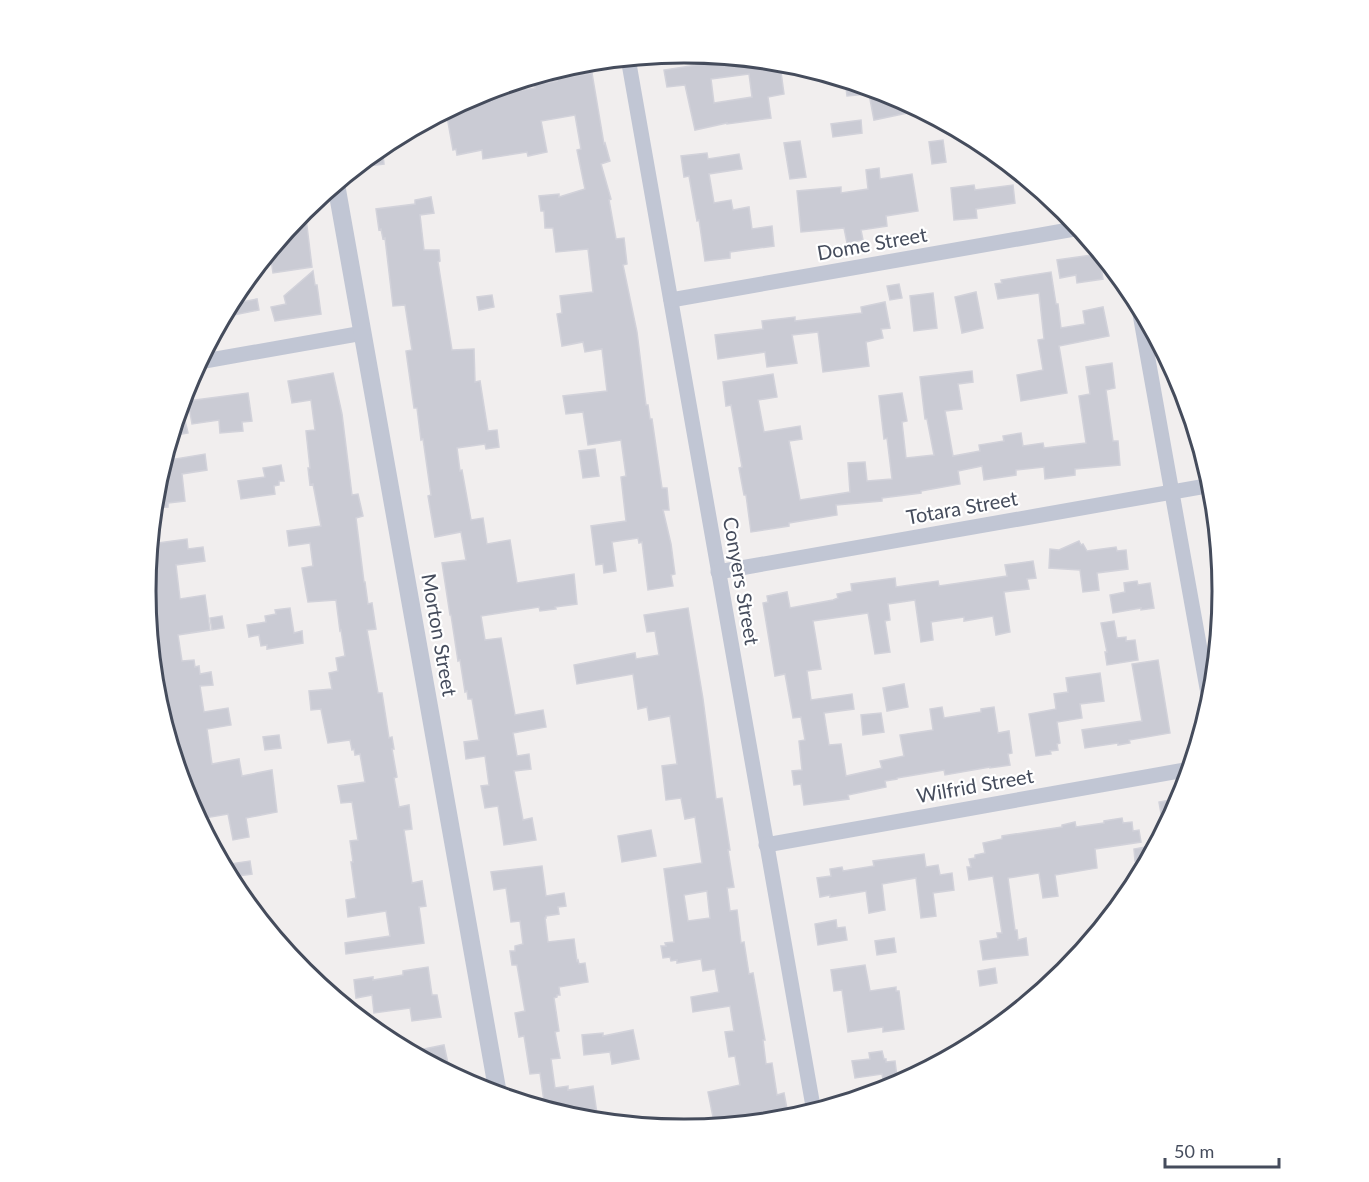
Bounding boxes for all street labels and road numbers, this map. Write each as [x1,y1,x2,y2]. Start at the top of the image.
street label: Dome Street [815,222,929,264]
street label: Totara Street [904,485,1019,529]
street label: Conyers Street [719,515,765,647]
street label: Morton Street [417,572,463,698]
street label: Wilfrid Street [915,763,1035,807]

